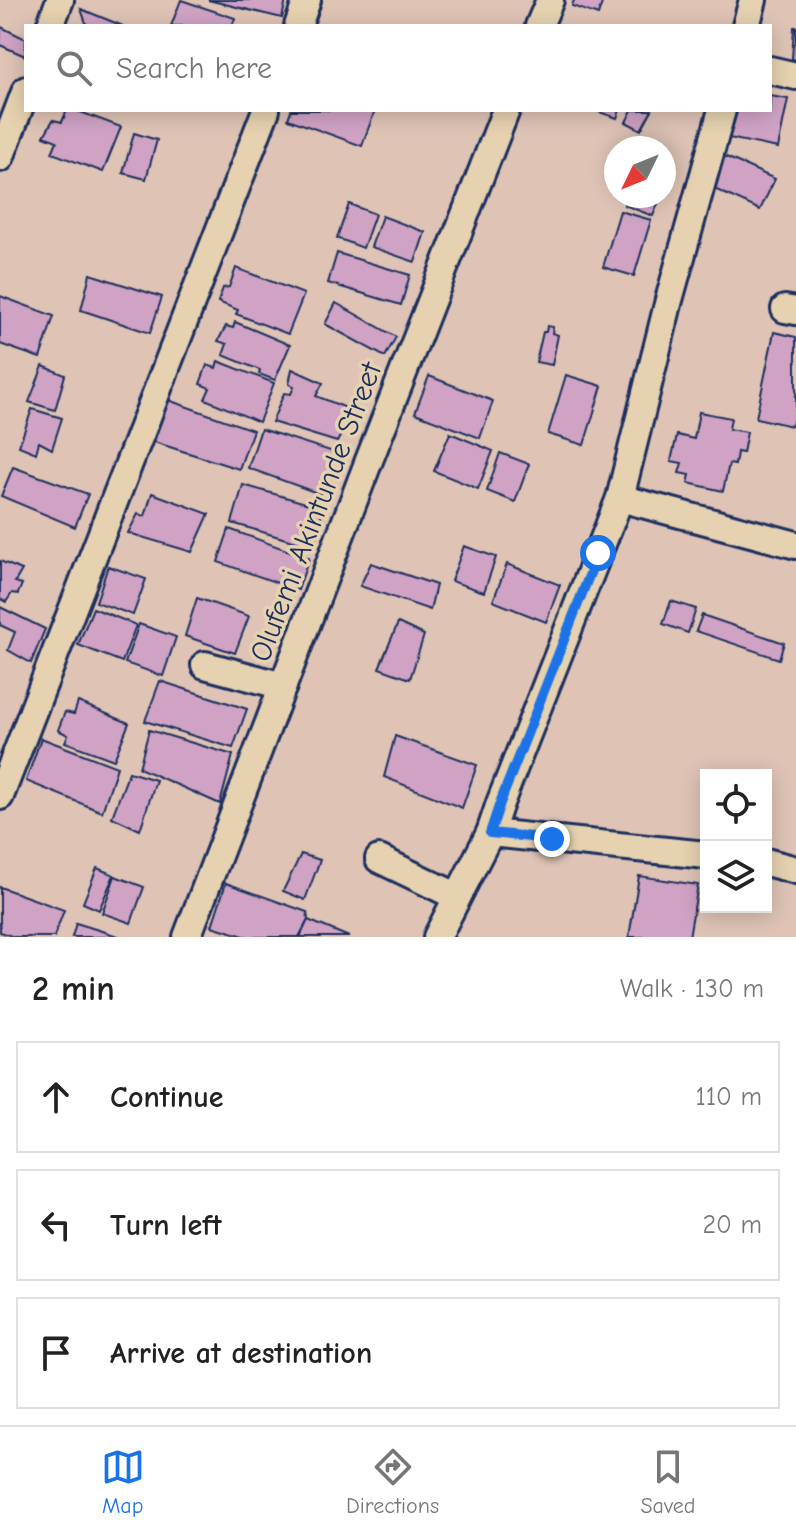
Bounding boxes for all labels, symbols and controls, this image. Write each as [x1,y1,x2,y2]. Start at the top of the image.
search box [24,24,772,112]
icon: search [52,46,96,90]
text: Search here [116,51,272,86]
north arrow [604,136,676,208]
street label: Olufemi Akintunde Street [243,356,390,667]
route start [580,535,616,571]
map controls [700,769,772,913]
button: locate [700,769,772,841]
route end [534,821,570,857]
button: layers [700,841,772,913]
text: 2 min [32,969,115,1009]
text: Walk · 130 m [620,974,764,1004]
icon: ahead [34,1075,78,1119]
text: Continue [110,1080,224,1115]
text: 110 m [695,1082,762,1112]
icon: left [34,1203,78,1247]
text: Turn left [110,1208,222,1243]
text: 20 m [702,1210,762,1240]
icon: arrive [34,1331,78,1375]
text: Arrive at destination [110,1336,372,1371]
tab: Map [101,1445,145,1519]
tab: Directions [346,1445,439,1519]
tab: Saved [640,1445,695,1519]

